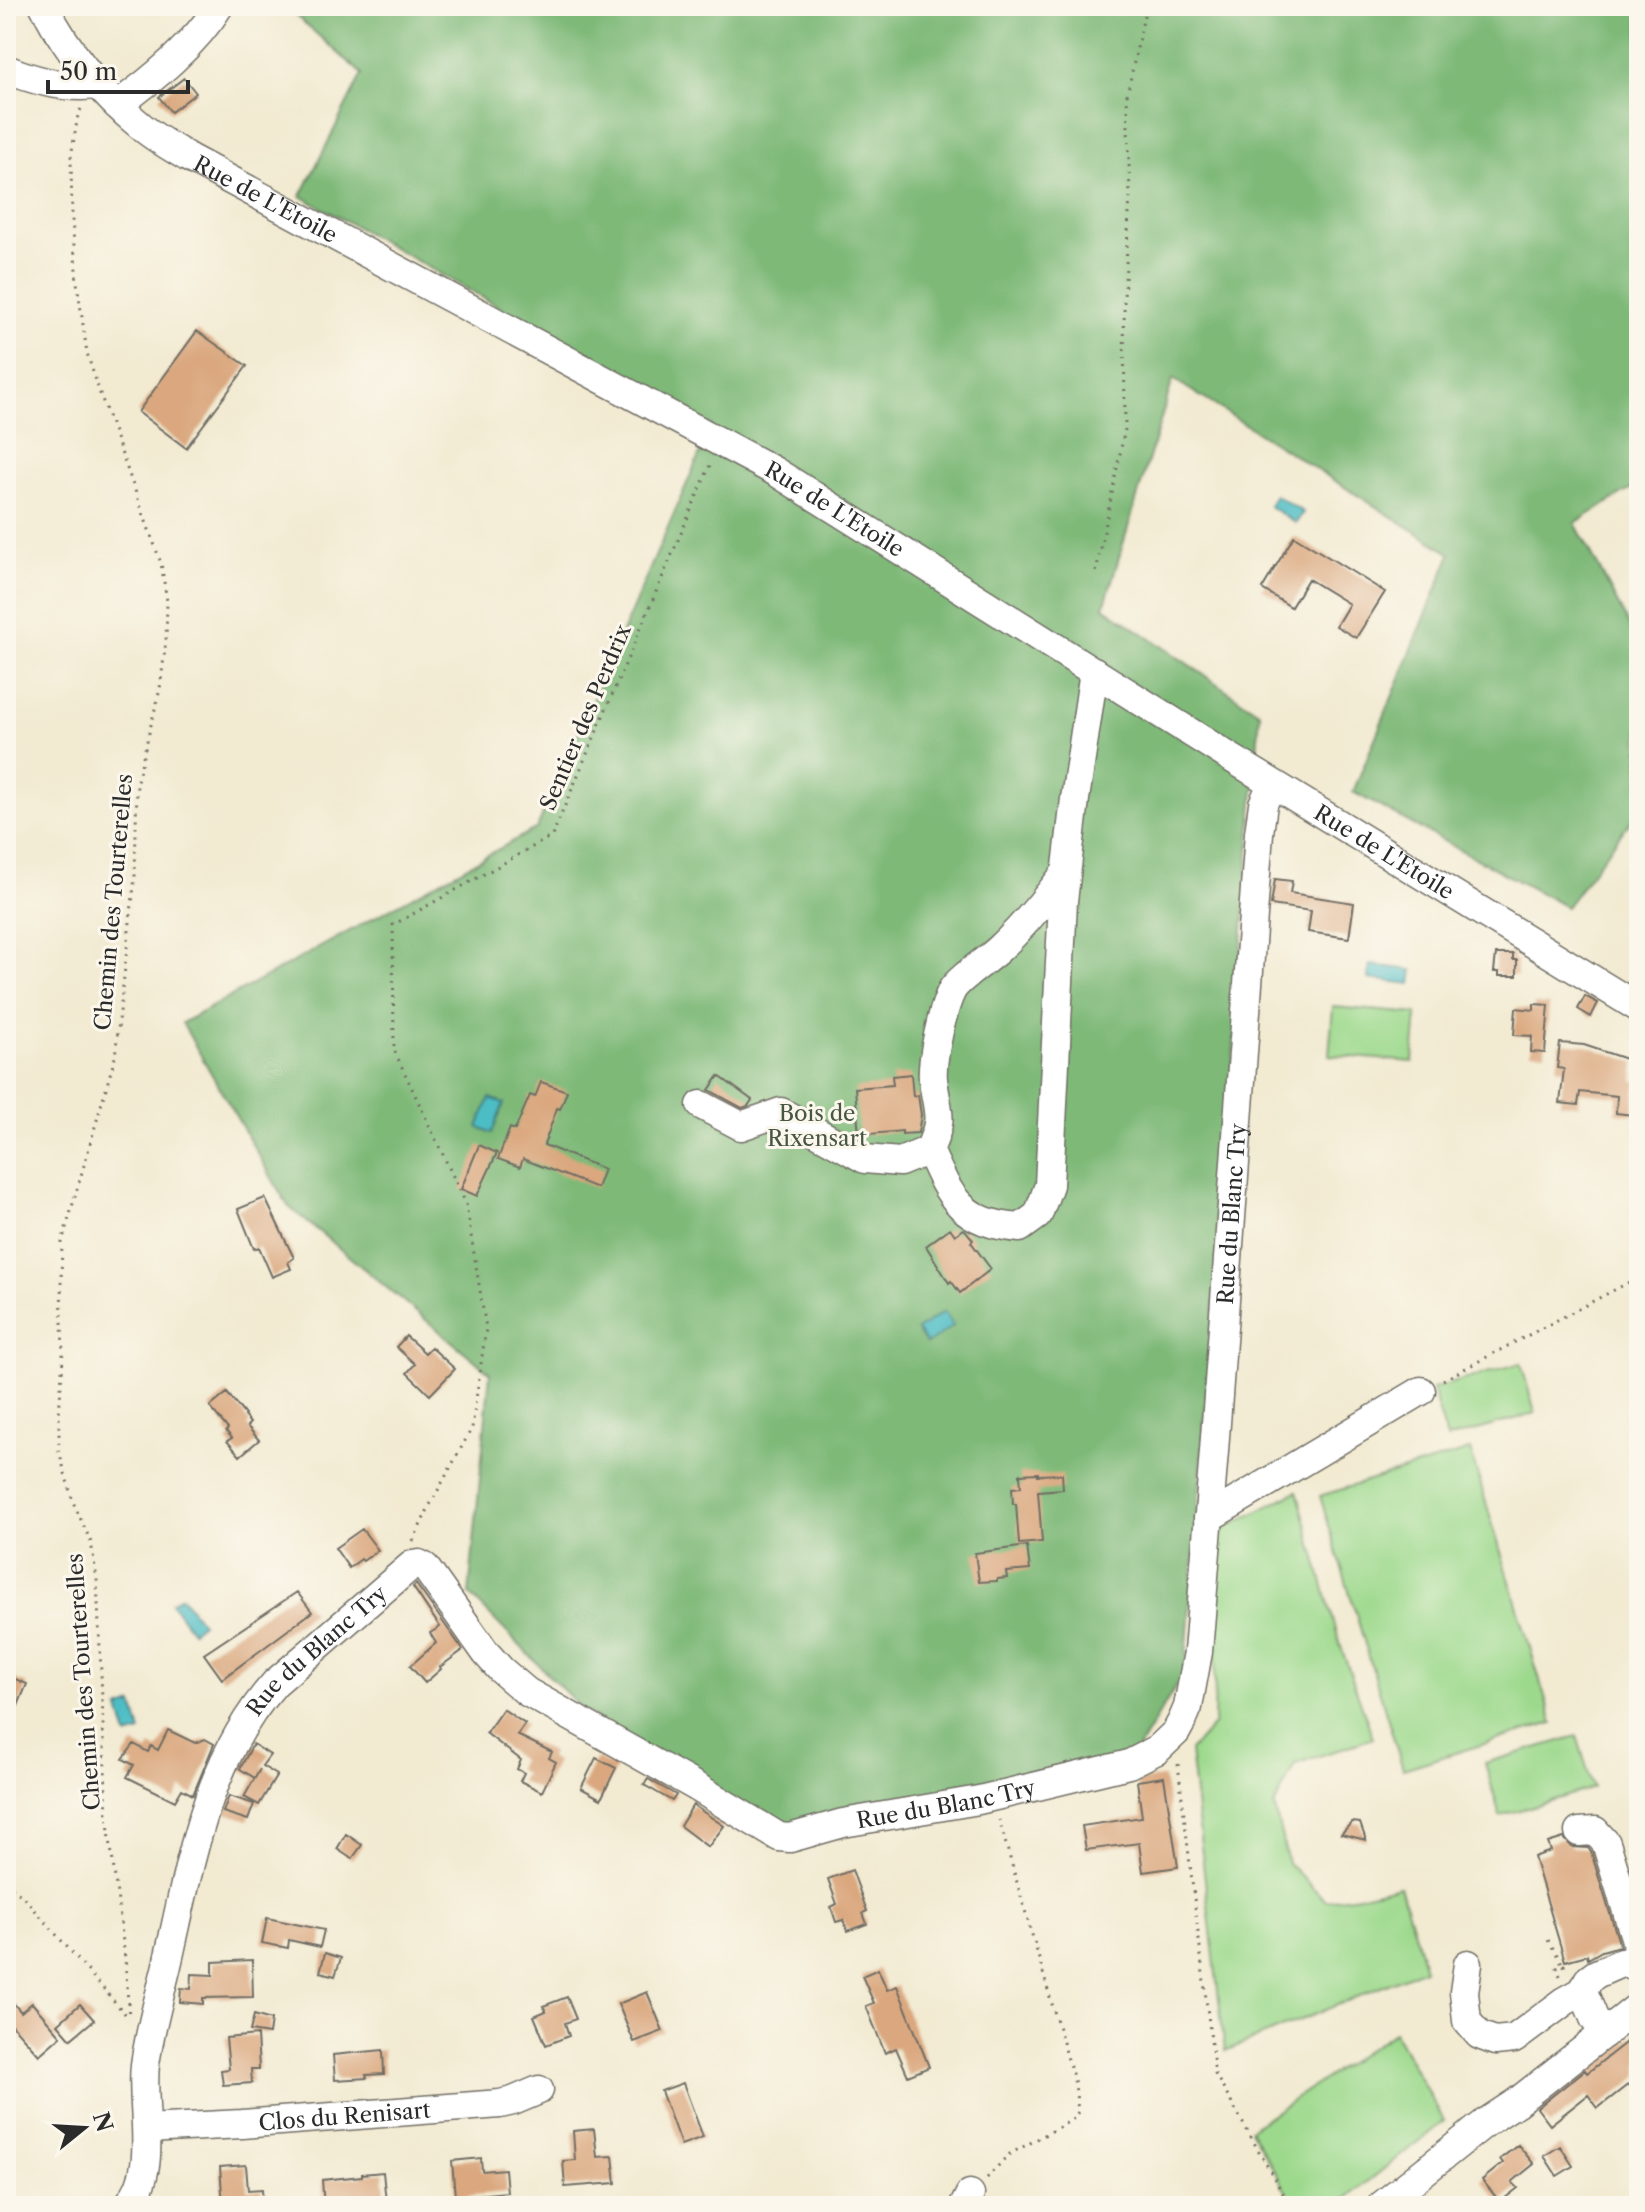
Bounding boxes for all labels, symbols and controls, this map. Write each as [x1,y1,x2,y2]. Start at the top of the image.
scale bar [48,44,188,94]
text: 50 m [60,57,117,86]
street label: Rue de L'Etoile [189,150,342,249]
street label: Rue de L'Etoile [760,456,909,563]
street label: Sentier des Perdrix [534,620,637,814]
street label: Chemin des Tourterelles [89,773,138,1031]
street label: Rue de L'Etoile [1309,799,1459,905]
park label: Bois de Rixensart [767,1100,867,1152]
street label: Rue du Blanc Try [1212,1122,1252,1305]
street label: Chemin des Tourterelles [61,1553,106,1811]
street label: Rue du Blanc Try [241,1579,393,1721]
street label: Rue du Blanc Try [855,1774,1039,1834]
north arrow [44,2088,124,2168]
street label: Clos du Renisart [258,2096,432,2137]
text: N [87,2109,118,2135]

